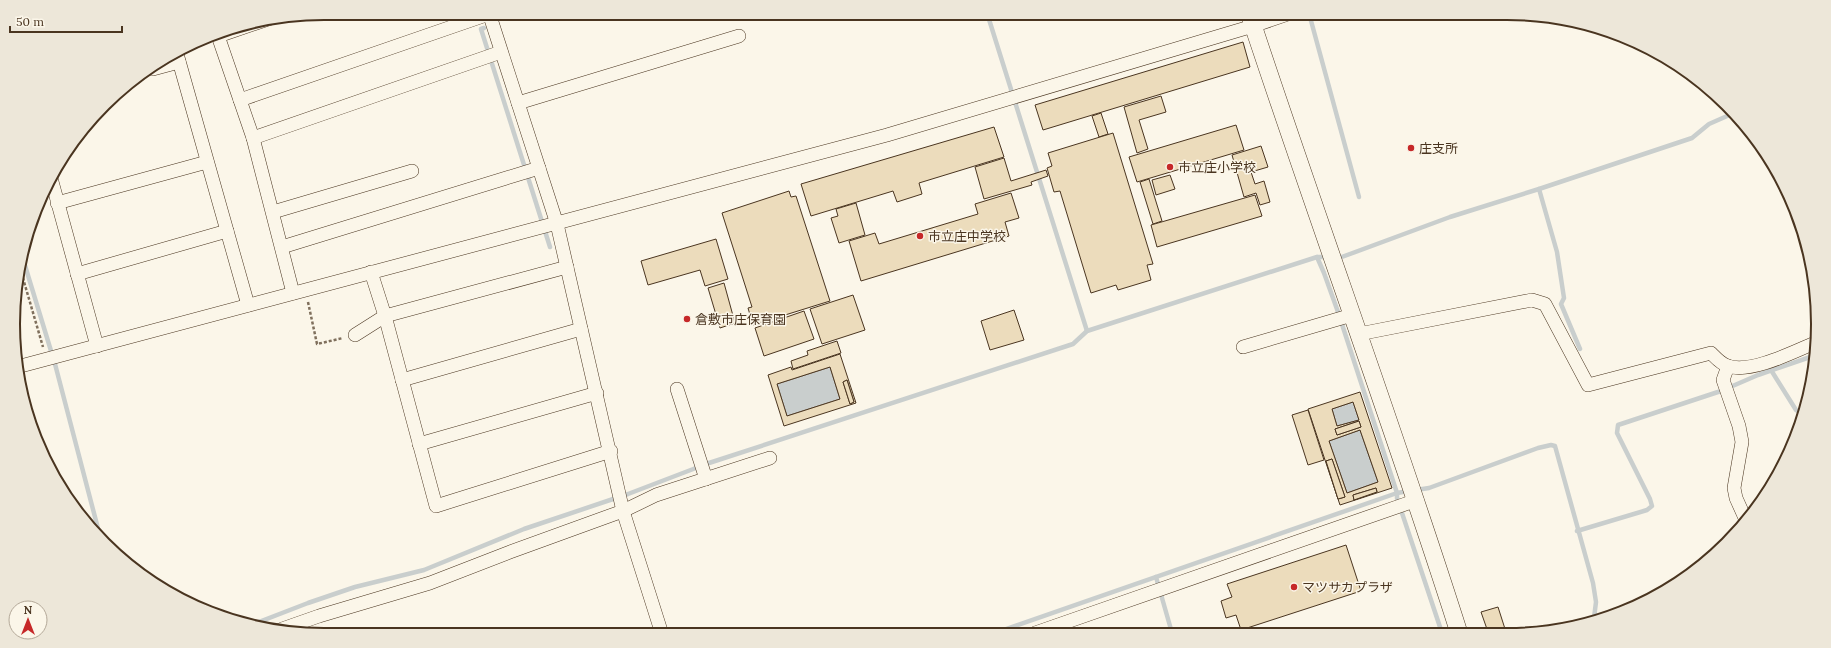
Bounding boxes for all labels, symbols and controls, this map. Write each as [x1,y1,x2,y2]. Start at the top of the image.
scale bar [10,8,122,34]
text: 50 m [16,14,44,29]
place label: 庄支所 [1419,140,1458,157]
marker: 庄支所 [1406,143,1416,153]
place label: 市立庄小学校 [1178,159,1256,176]
marker: 市立庄小学校 [1165,162,1175,172]
place label: 市立庄中学校 [928,228,1006,245]
marker: 市立庄中学校 [915,231,925,241]
place label: 倉敷市庄保育園 [695,311,786,328]
marker: 倉敷市庄保育園 [682,314,692,324]
place label: マツサカプラザ [1302,579,1393,596]
marker: マツサカプラザ [1289,582,1299,592]
north arrow [8,600,48,640]
text: N [24,603,33,617]

